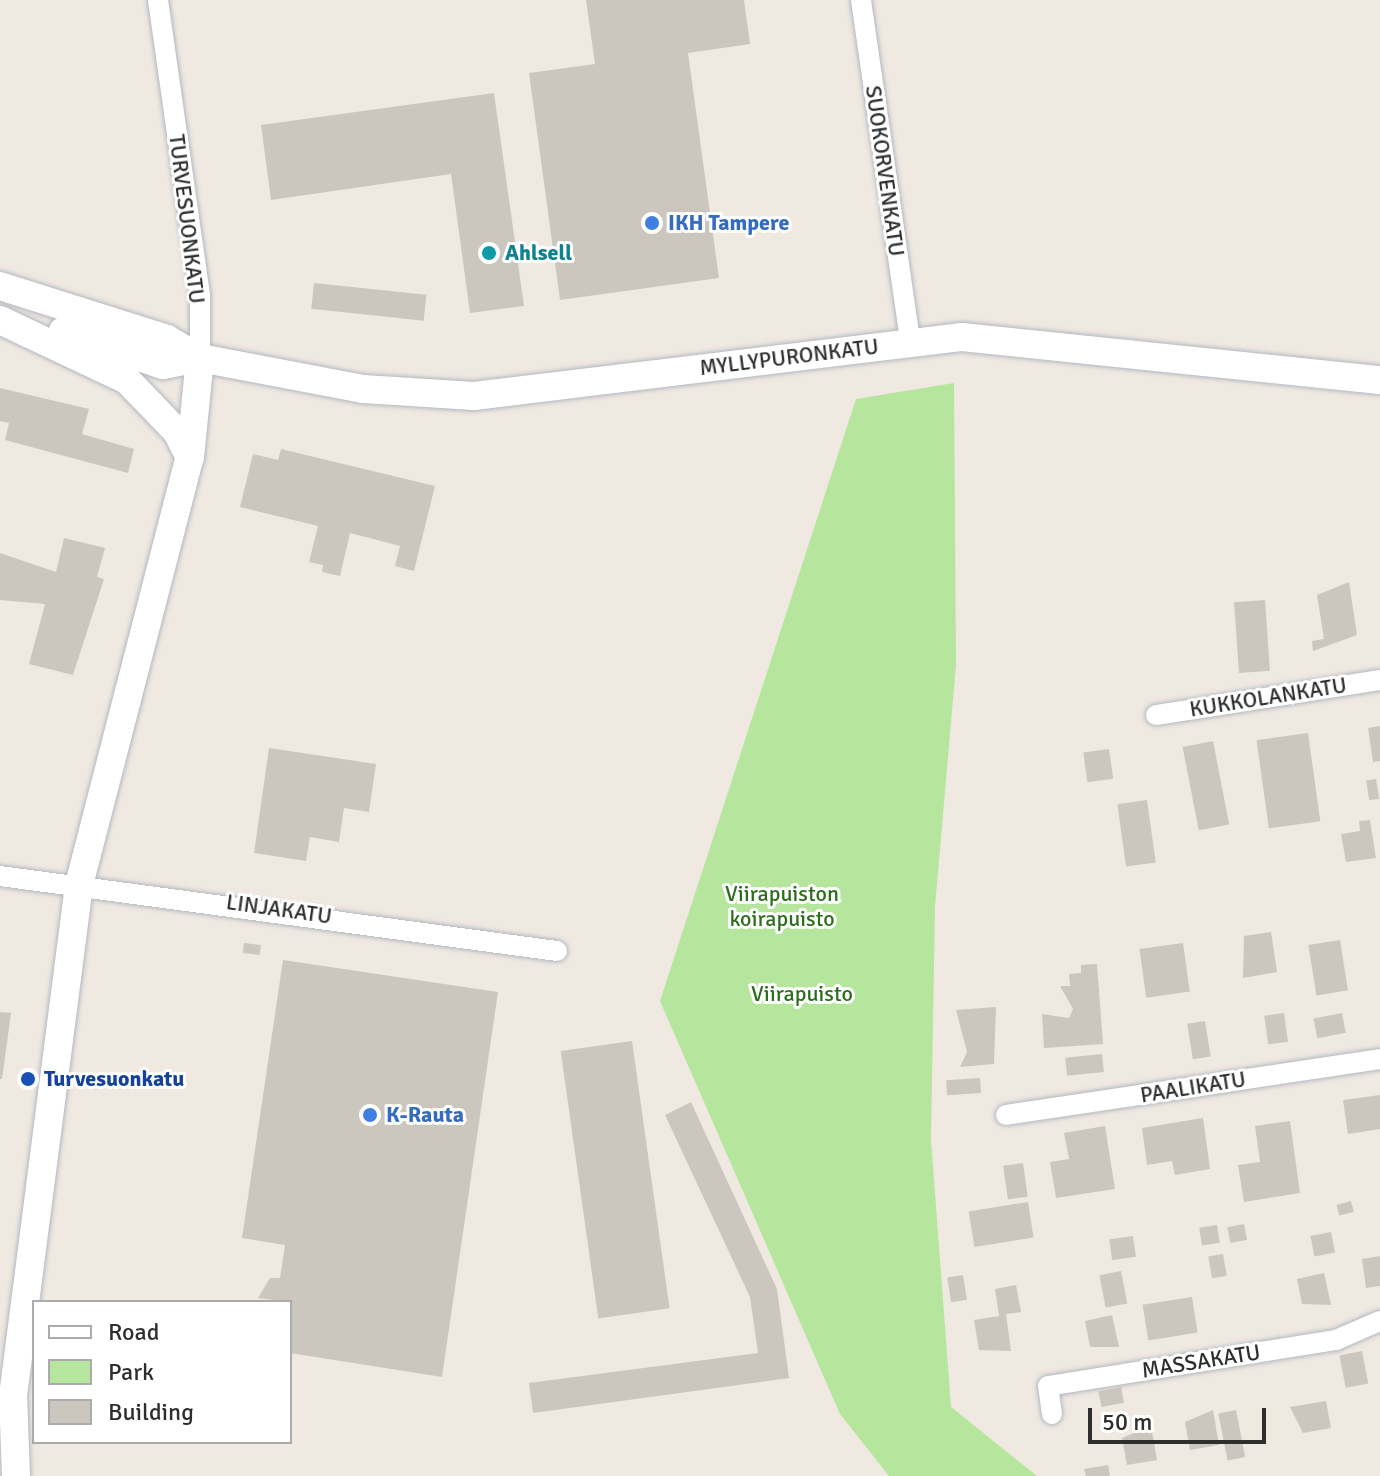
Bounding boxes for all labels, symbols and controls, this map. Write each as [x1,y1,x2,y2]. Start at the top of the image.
street label: SUOKORVENKATU [860,84,910,258]
street label: TURVESUONKATU [164,133,210,305]
place label: IKH Tampere [668,210,789,236]
marker: IKH Tampere [643,214,661,232]
place label: Ahlsell [505,240,572,266]
marker: Ahlsell [480,244,498,262]
street label: MYLLYPURONKATU [698,333,880,381]
street label: KUKKOLANKATU [1188,672,1348,722]
park label: Viirapuiston koirapuisto [725,880,839,932]
street label: LINJAKATU [224,889,334,929]
park label: Viirapuisto [751,981,853,1007]
place label: Turvesuonkatu [44,1066,184,1092]
street label: PAALIKATU [1138,1066,1248,1108]
marker: Turvesuonkatu [19,1070,37,1088]
place label: K-Rauta [386,1102,464,1128]
marker: K-Rauta [361,1106,379,1124]
legend [32,1300,292,1444]
text: Road [108,1317,159,1347]
street label: MASSAKATU [1140,1339,1262,1383]
text: Park [108,1357,154,1387]
scale bar [1092,1392,1270,1442]
text: Building [108,1397,194,1427]
text: 50 m [1102,1407,1152,1437]

